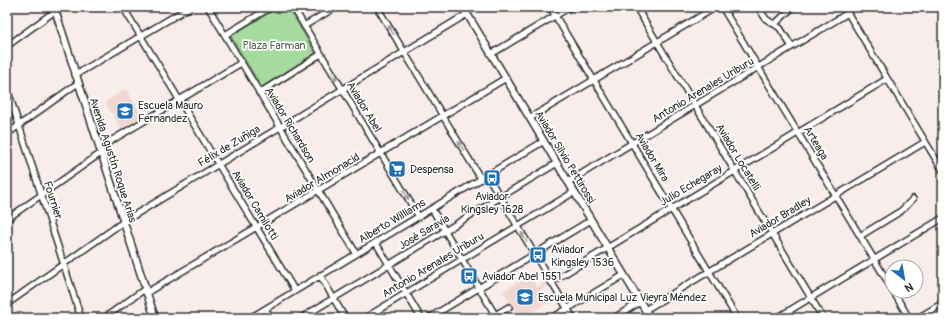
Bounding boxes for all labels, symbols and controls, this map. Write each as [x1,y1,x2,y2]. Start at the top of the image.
one-way arrow [387,24,394,36]
park label: Plaza Farman [243,39,305,52]
street label: Antonio Arenales Uriburu [650,54,756,126]
one-way arrow [331,70,338,82]
street label: Aviador Abel [344,79,384,135]
street label: Aviador Richardson [262,85,318,165]
street label: Avenida Agustín Roque Arias [87,96,139,224]
place label: Escuela Mauro Fernandez [138,99,203,125]
school or university icon: Escuela Mauro Fernandez [115,101,135,121]
street label: Aviador Silvio Pettirossi [532,108,598,206]
street label: Aviador Locatelli [713,121,763,193]
street label: Félix de Zuñiga [196,122,262,170]
street label: Arteaga [801,124,831,162]
street label: Aviador Mira [632,130,672,184]
one-way arrow [457,141,465,151]
street label: Aviador Almonacid [282,150,362,206]
supermarket icon: Despensa [387,159,407,179]
street label: Julio Echegaray [658,161,725,209]
place label: Despensa [410,163,454,176]
street label: Aviador Camilotti [229,168,281,242]
bus stop icon: Aviador Kingsley 1628 [482,168,502,188]
street label: Fournier [41,179,65,221]
one-way arrow [402,190,410,200]
place label: Aviador Kingsley 1628 [461,190,524,216]
street label: Aviador Bradley [747,193,813,240]
street label: Alberto Williams [356,196,428,246]
street label: José Saravia [396,212,452,252]
street label: Antonio Arenales Uriburu [380,229,486,301]
one-way arrow [520,231,527,243]
place label: Aviador Kingsley 1536 [551,243,614,269]
bus stop icon: Aviador Kingsley 1536 [528,245,548,265]
north arrow [884,259,924,299]
bus stop icon: Aviador Abel 1551 [459,266,479,286]
place label: Aviador Abel 1551 [482,270,561,283]
text: N [902,280,915,295]
school or university icon: Escuela Municipal Luz Vieyra Méndez [515,287,535,307]
place label: Escuela Municipal Luz Vieyra Méndez [538,291,707,304]

